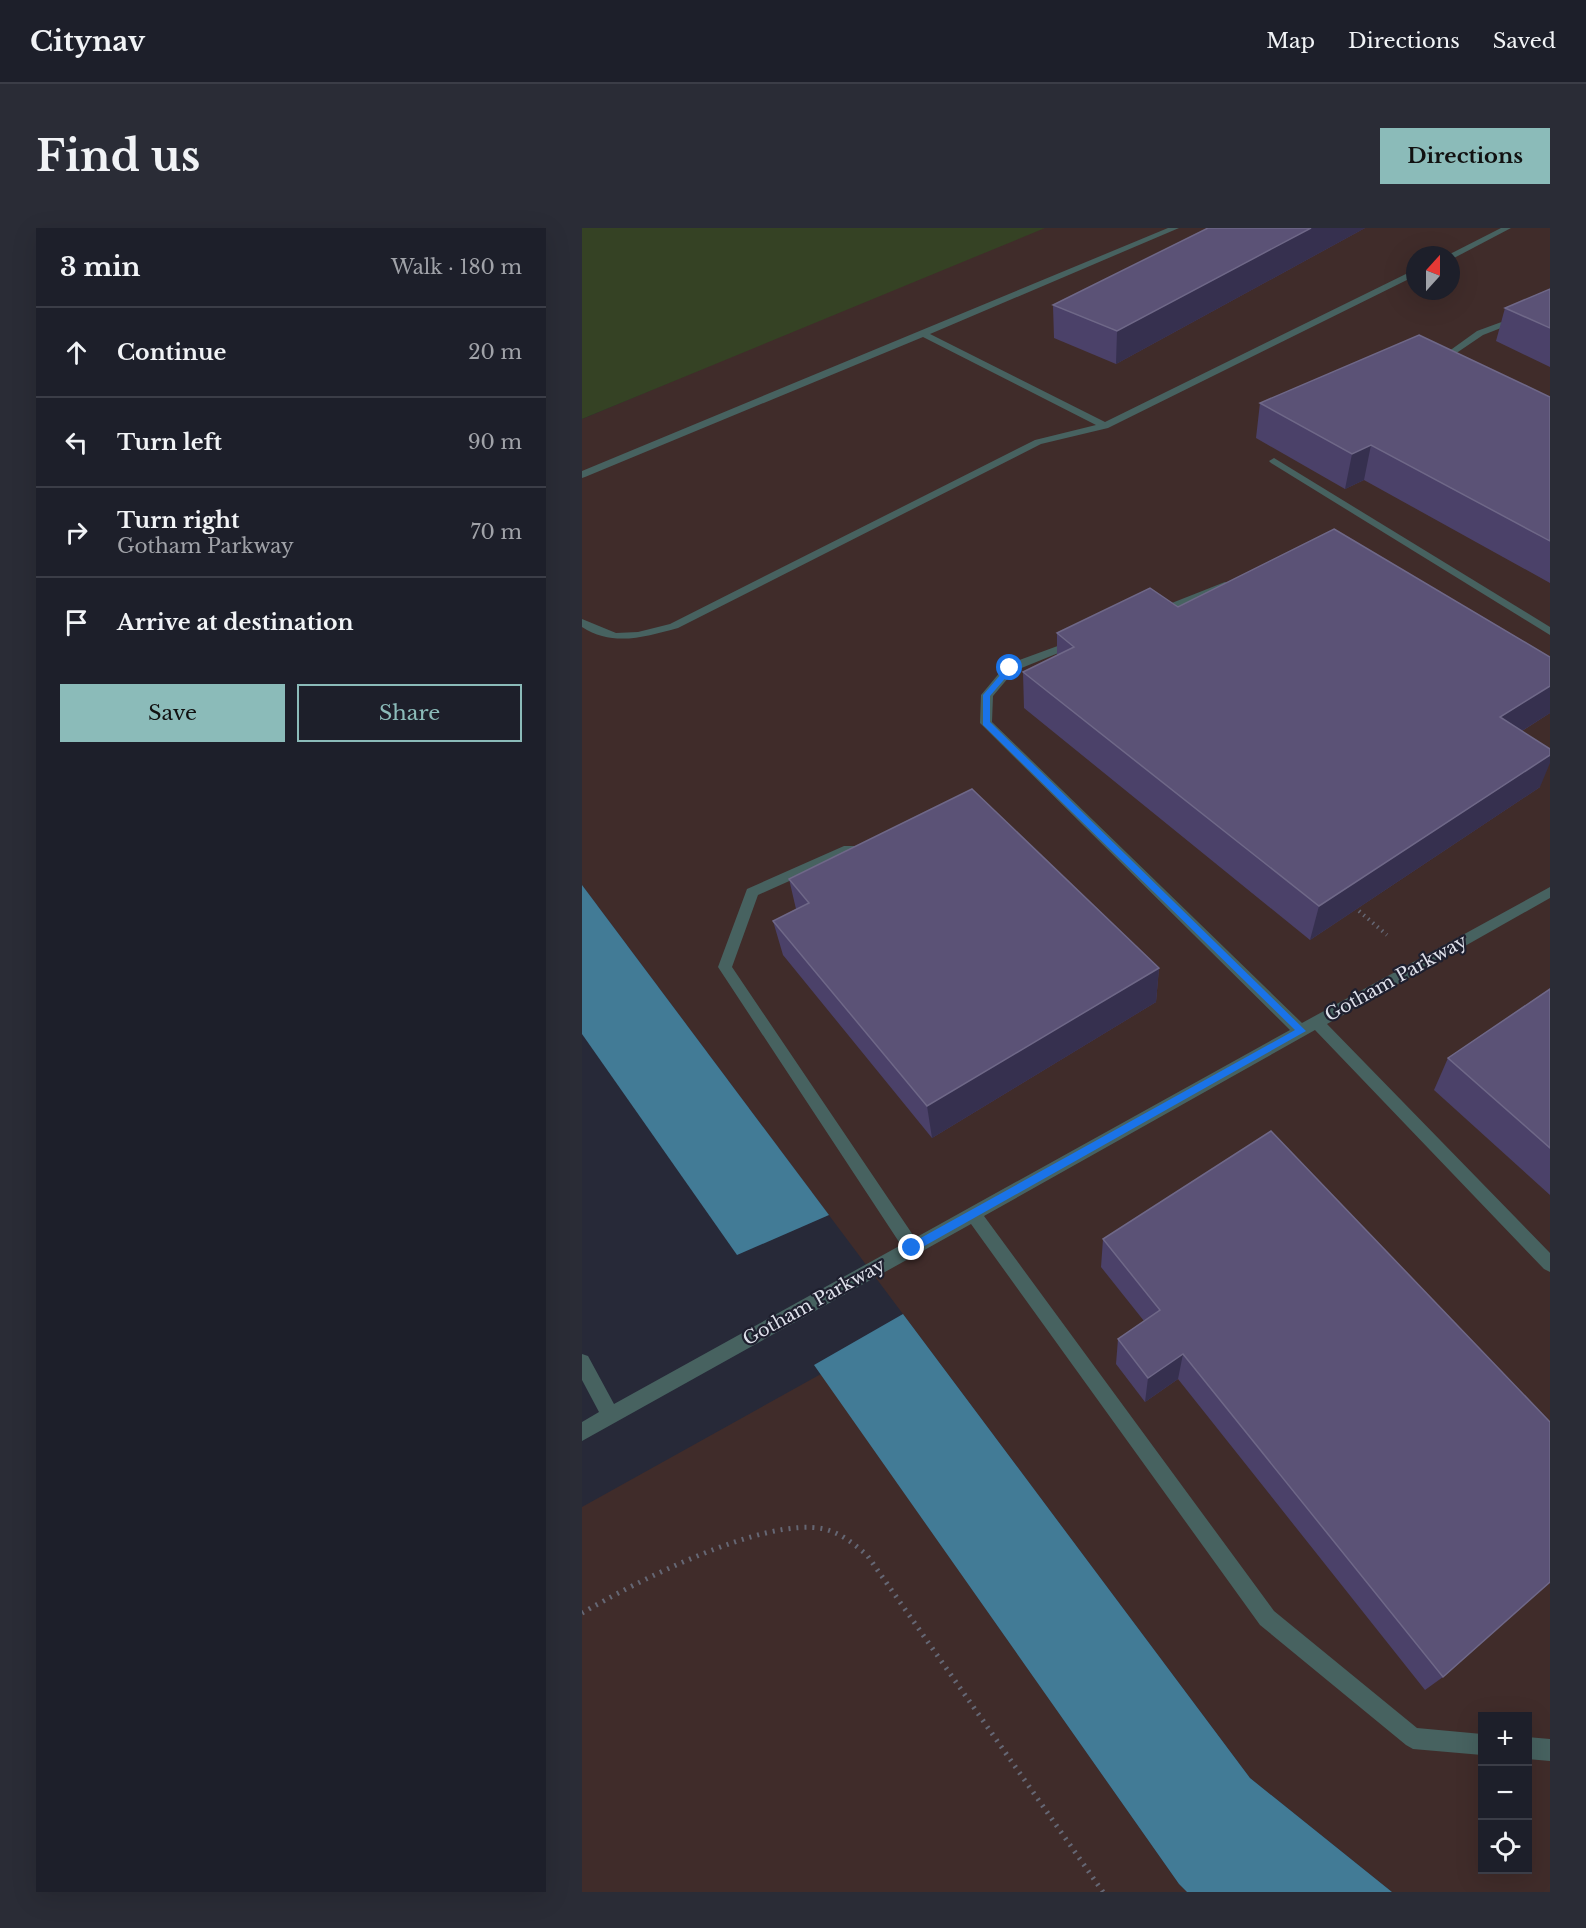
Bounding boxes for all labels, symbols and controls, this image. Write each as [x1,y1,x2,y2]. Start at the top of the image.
text: Citynav [30,24,145,59]
text: Map [1266,28,1315,54]
text: Directions [1348,28,1460,54]
text: Saved [1493,28,1556,54]
button: Directions [1380,128,1550,184]
text: Find us [36,130,200,182]
north arrow [1406,246,1460,300]
text: 3 min [60,251,141,283]
text: Walk · 180 m [391,255,522,279]
icon: ahead [60,336,93,369]
text: Continue [117,339,226,366]
text: 20 m [468,340,522,364]
icon: left [60,426,93,459]
text: Turn left [117,429,222,456]
text: 90 m [468,430,522,454]
text: Turn right [117,507,239,534]
icon: right [60,516,93,549]
text: 70 m [470,520,522,544]
text: Gotham Parkway [117,534,294,558]
icon: arrive [60,606,93,639]
text: Arrive at destination [117,609,354,636]
route start [996,654,1022,680]
button: Save [60,684,285,742]
button: Share [297,684,522,742]
street label: Gotham Parkway [1321,930,1471,1026]
route end [898,1234,924,1260]
street label: Gotham Parkway [739,1254,889,1350]
map controls [1478,1712,1532,1874]
button: + [1478,1712,1532,1766]
button: − [1478,1766,1532,1820]
button: locate [1478,1820,1532,1874]

